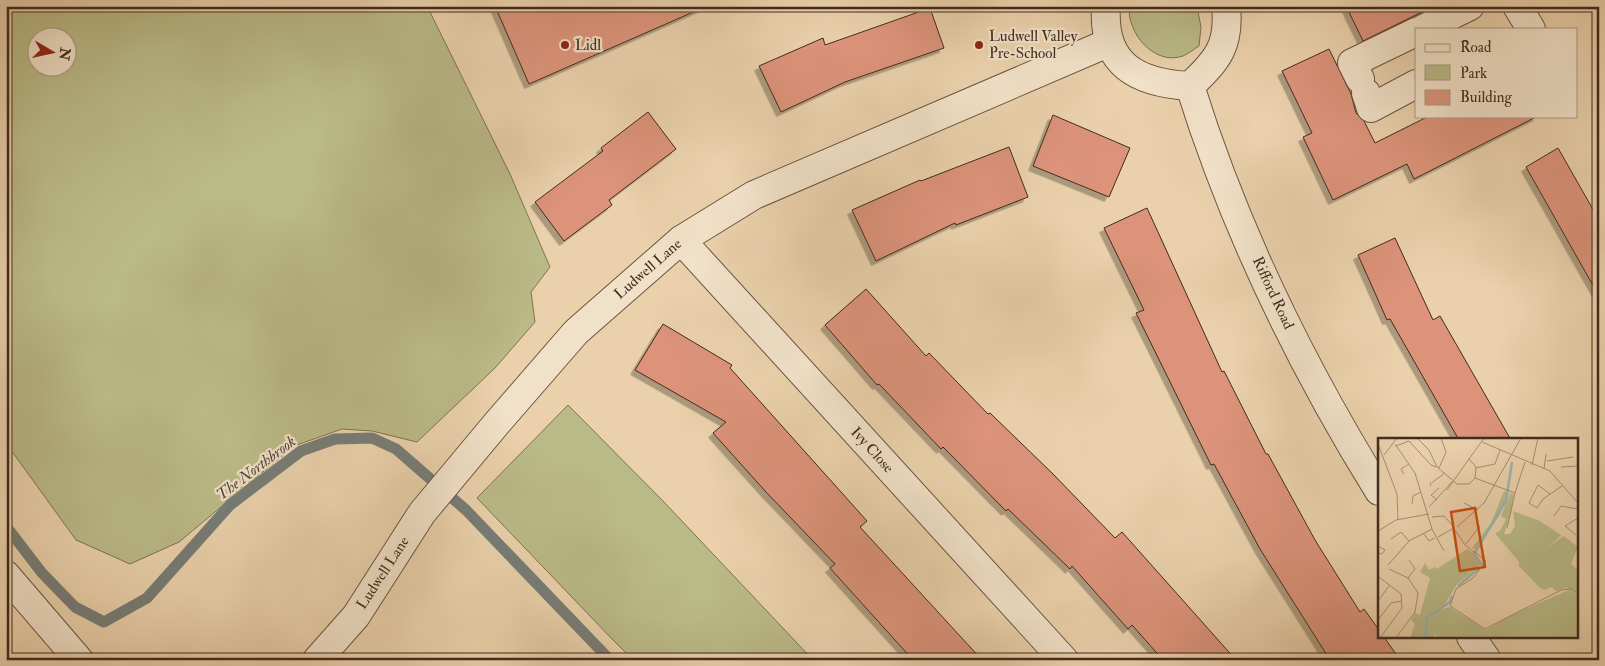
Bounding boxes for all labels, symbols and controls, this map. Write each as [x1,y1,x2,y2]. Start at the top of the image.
place label: Ludwell Valley Pre-School [989,27,1078,63]
north arrow [28,28,78,78]
legend [1415,28,1578,118]
place label: Lidl [575,36,601,55]
text: Road [1460,38,1492,57]
marker: Lidl [559,39,571,51]
marker: Ludwell Valley Pre-School [973,39,985,51]
text: N [55,45,74,62]
text: Park [1460,64,1487,83]
text: Building [1460,88,1512,107]
street label: Ludwell Lane [610,235,686,303]
street label: Rifford Road [1248,254,1298,333]
street label: Ivy Close [846,423,898,477]
water label: The Northbrook [212,431,300,504]
inset map [1378,438,1578,638]
street label: Ludwell Lane [352,533,414,613]

